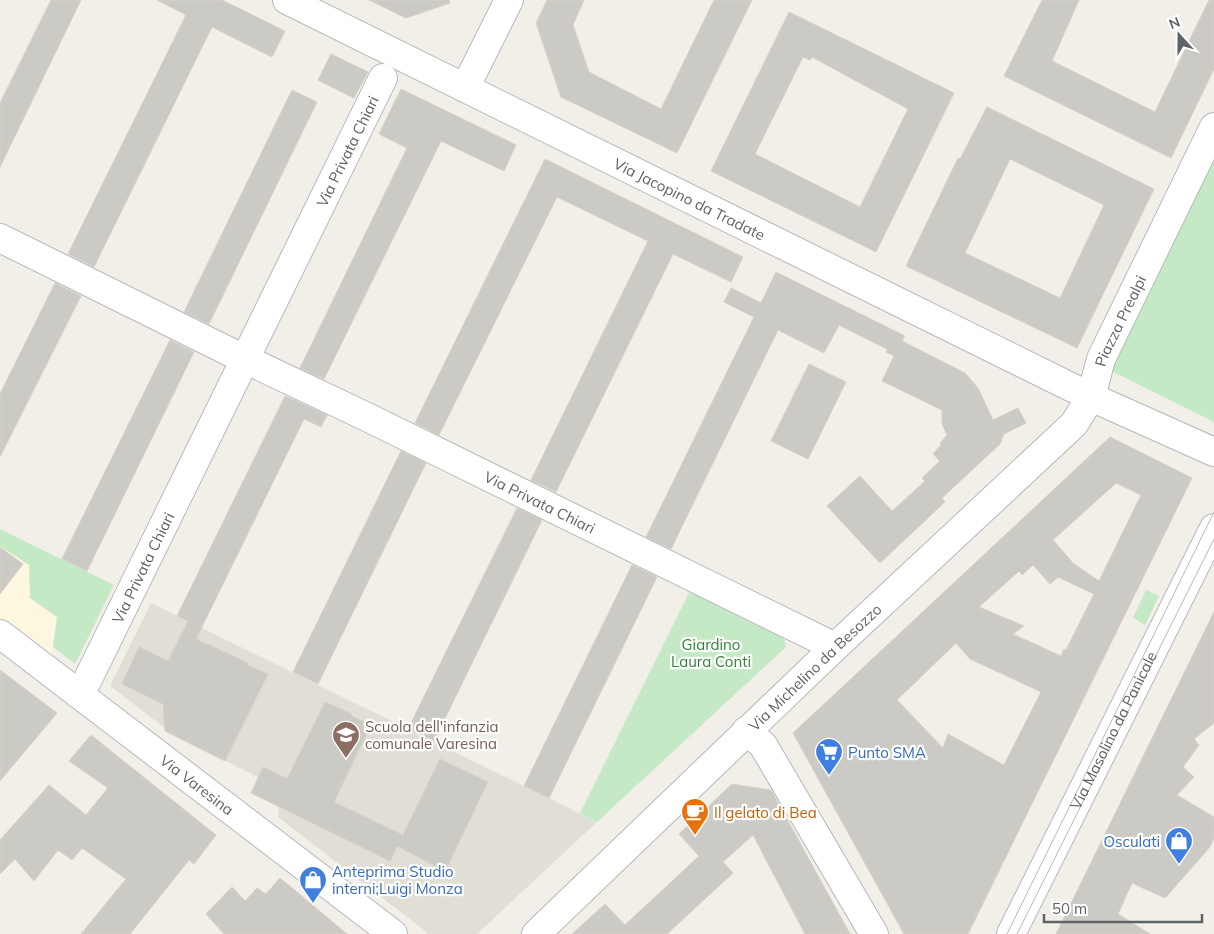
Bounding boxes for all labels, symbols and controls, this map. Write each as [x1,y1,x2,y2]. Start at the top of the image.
north arrow [1154,10,1204,60]
text: N [1166,13,1183,33]
street label: Via Privata Chiari [312,93,382,210]
street label: Via Jacopino da Tradate [611,153,768,244]
street label: Piazza Prealpi [1090,272,1150,368]
street label: Via Privata Chiari [481,467,599,537]
street label: Via Privata Chiari [107,509,178,626]
street label: Via Michelino da Besozzo [744,599,885,735]
park label: Giardino Laura Conti [671,635,751,671]
street label: Via Masolino da Panicale [1066,648,1160,812]
place label: Scuola dell'infanzia comunale Varesina [365,717,499,753]
school or university icon: Scuola dell'infanzia comunale Varesina [331,720,361,759]
supermarket icon: Punto SMA [814,737,844,776]
place label: Punto SMA [848,743,926,762]
street label: Via Varesina [156,750,238,819]
cafe icon: Il gelato di Bea [680,797,710,836]
place label: Il gelato di Bea [714,803,817,822]
shop icon: Osculati [1164,826,1194,865]
place label: Osculati [1104,832,1160,851]
place label: Anteprima Studio interni;Luigi Monza [332,862,463,898]
shop icon: Anteprima Studio interni;Luigi Monza [298,865,328,904]
scale bar [1044,892,1202,924]
text: 50 m [1052,899,1087,918]

